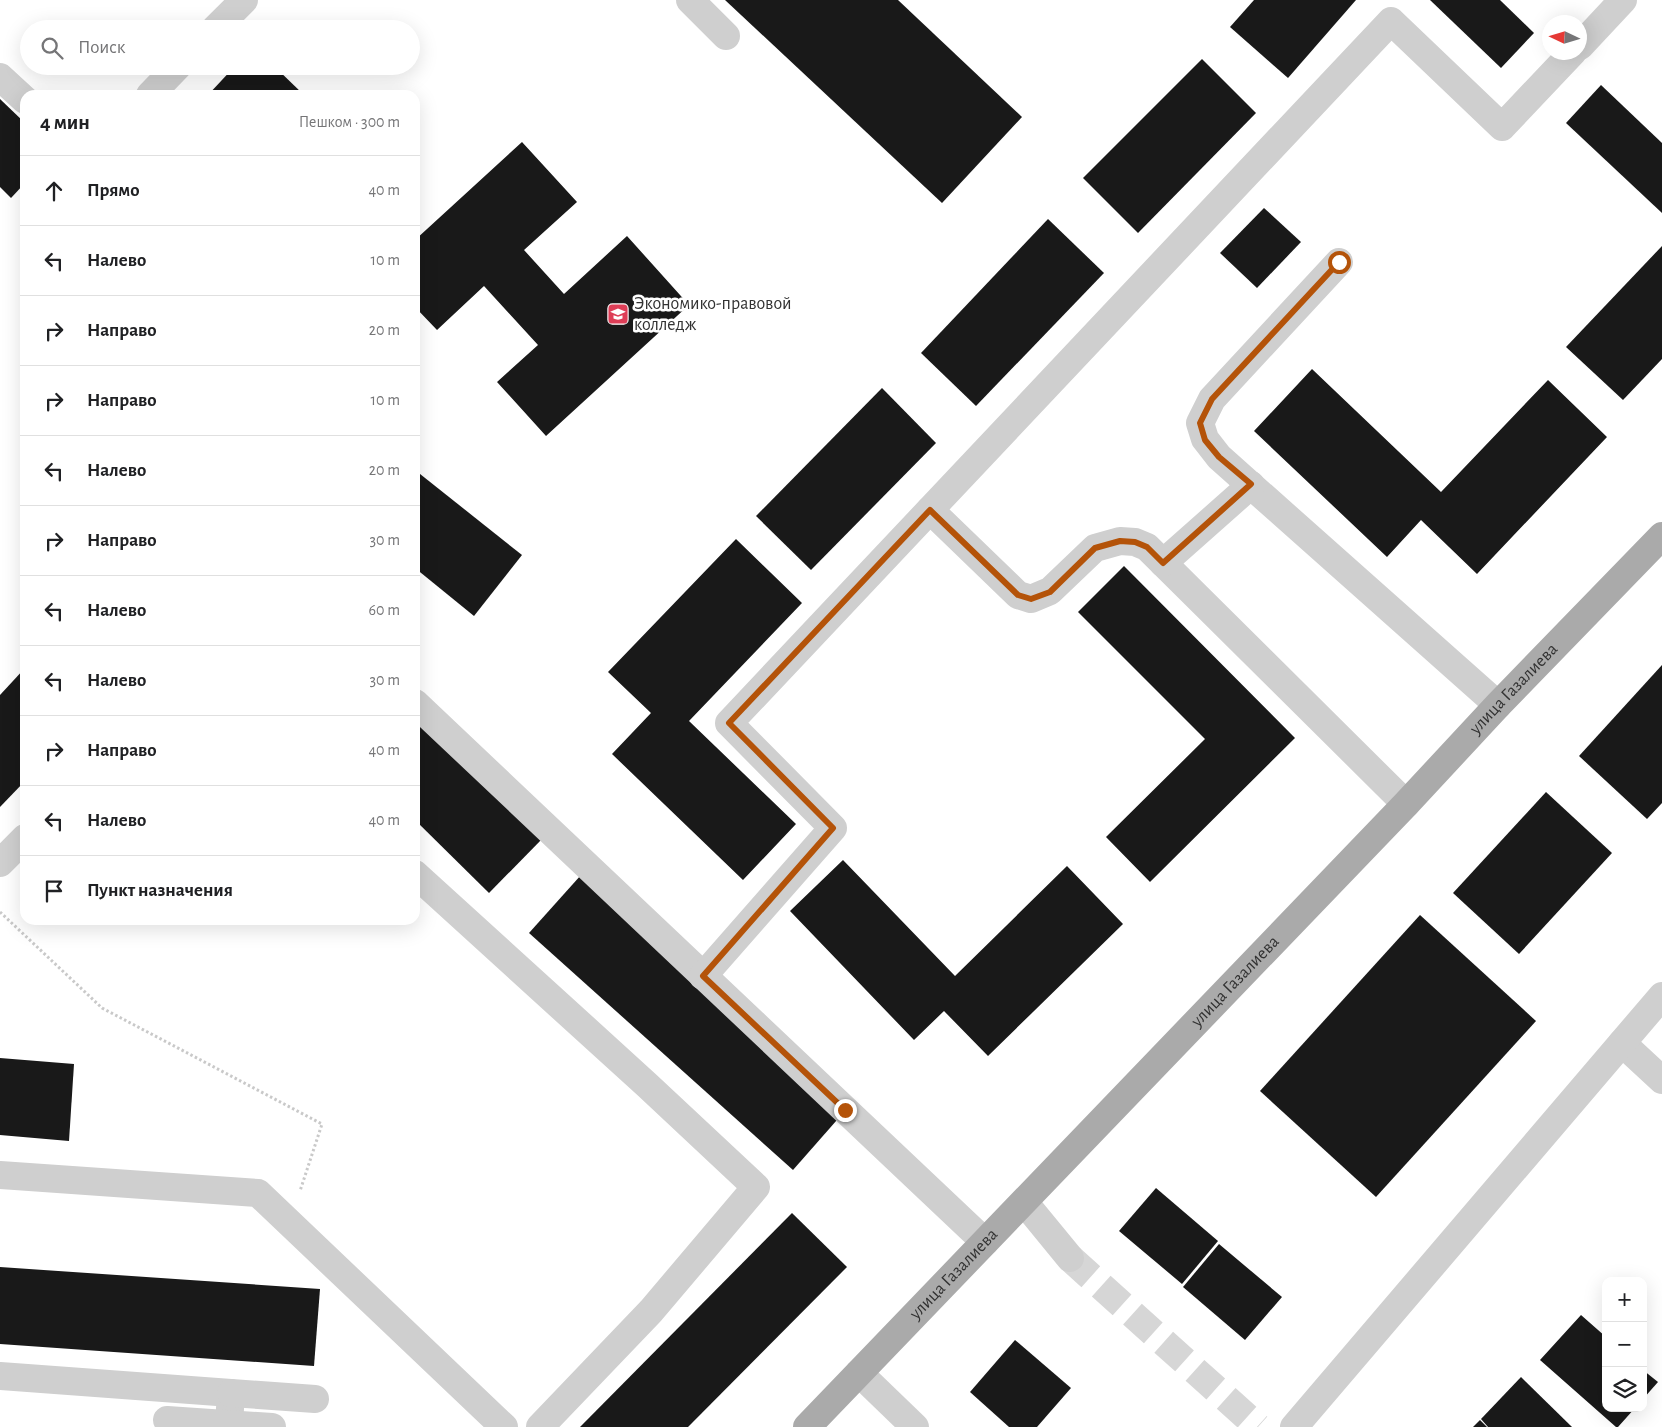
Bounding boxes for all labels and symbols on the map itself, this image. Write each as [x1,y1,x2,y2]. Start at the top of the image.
north arrow [1542,15,1587,60]
route start [1328,251,1351,274]
place label: Экономико-правовой колледж [634,295,792,334]
school or university icon: Экономико-правовой колледж [606,302,630,326]
street label: улица Газалиева [1466,640,1561,739]
street label: улица Газалиева [1187,933,1283,1031]
route end [834,1099,857,1122]
street label: улица Газалиева [906,1225,1001,1324]

